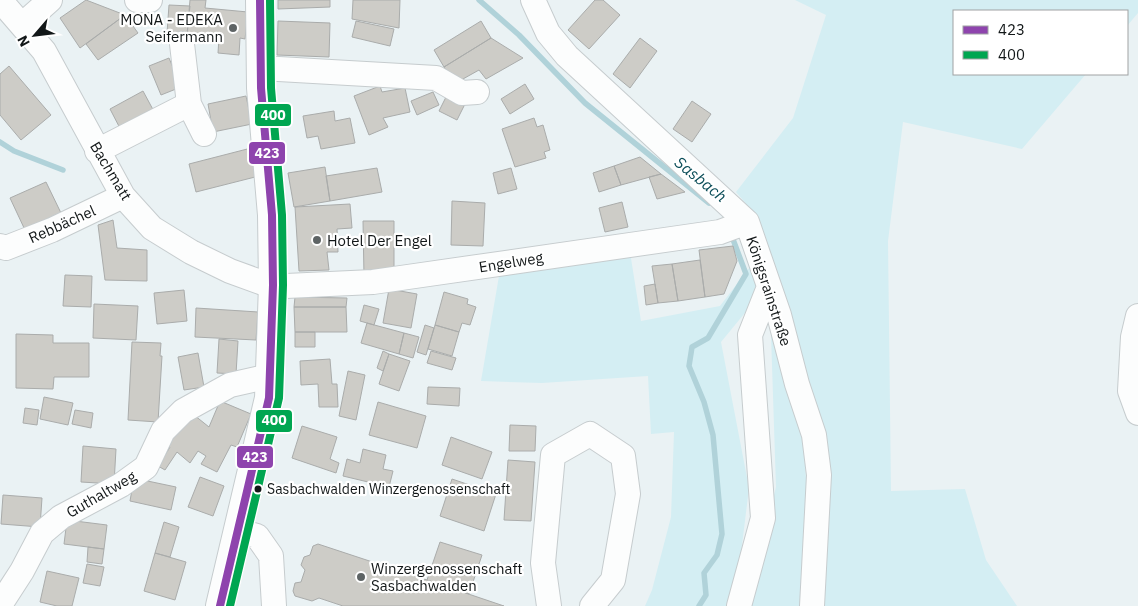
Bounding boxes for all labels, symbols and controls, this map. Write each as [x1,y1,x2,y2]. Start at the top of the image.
north arrow [10,10,60,60]
place label: MONA - EDEKA Seifermann [120,10,223,46]
legend [953,10,1128,75]
text: 423 [998,20,1025,39]
marker: MONA - EDEKA Seifermann [227,22,239,34]
text: N [13,32,34,50]
text: 400 [998,45,1025,64]
line badge: 400 [254,103,292,127]
text: 400 [260,106,286,124]
street label: Bachmatt [86,138,136,204]
line badge: 423 [248,141,286,165]
text: 423 [254,144,280,162]
water label: Sasbach [671,152,731,206]
street label: Rebbächel [26,201,98,247]
place label: Hotel Der Engel [327,231,432,250]
marker: Hotel Der Engel [311,234,323,246]
street label: Königsrainstraße [742,234,796,348]
street label: Engelweg [477,248,545,276]
line badge: 400 [255,409,293,433]
text: 400 [261,411,287,429]
line badge: 423 [236,445,274,469]
text: 423 [242,448,268,466]
street label: Guthaltweg [63,466,139,522]
place label: Sasbachwalden Winzergenossenschaft [267,480,511,498]
marker: Sasbachwalden Winzergenossenschaft [253,484,263,494]
place label: Winzergenossenschaft Sasbachwalden [371,559,523,595]
marker: Winzergenossenschaft Sasbachwalden [355,571,367,583]

